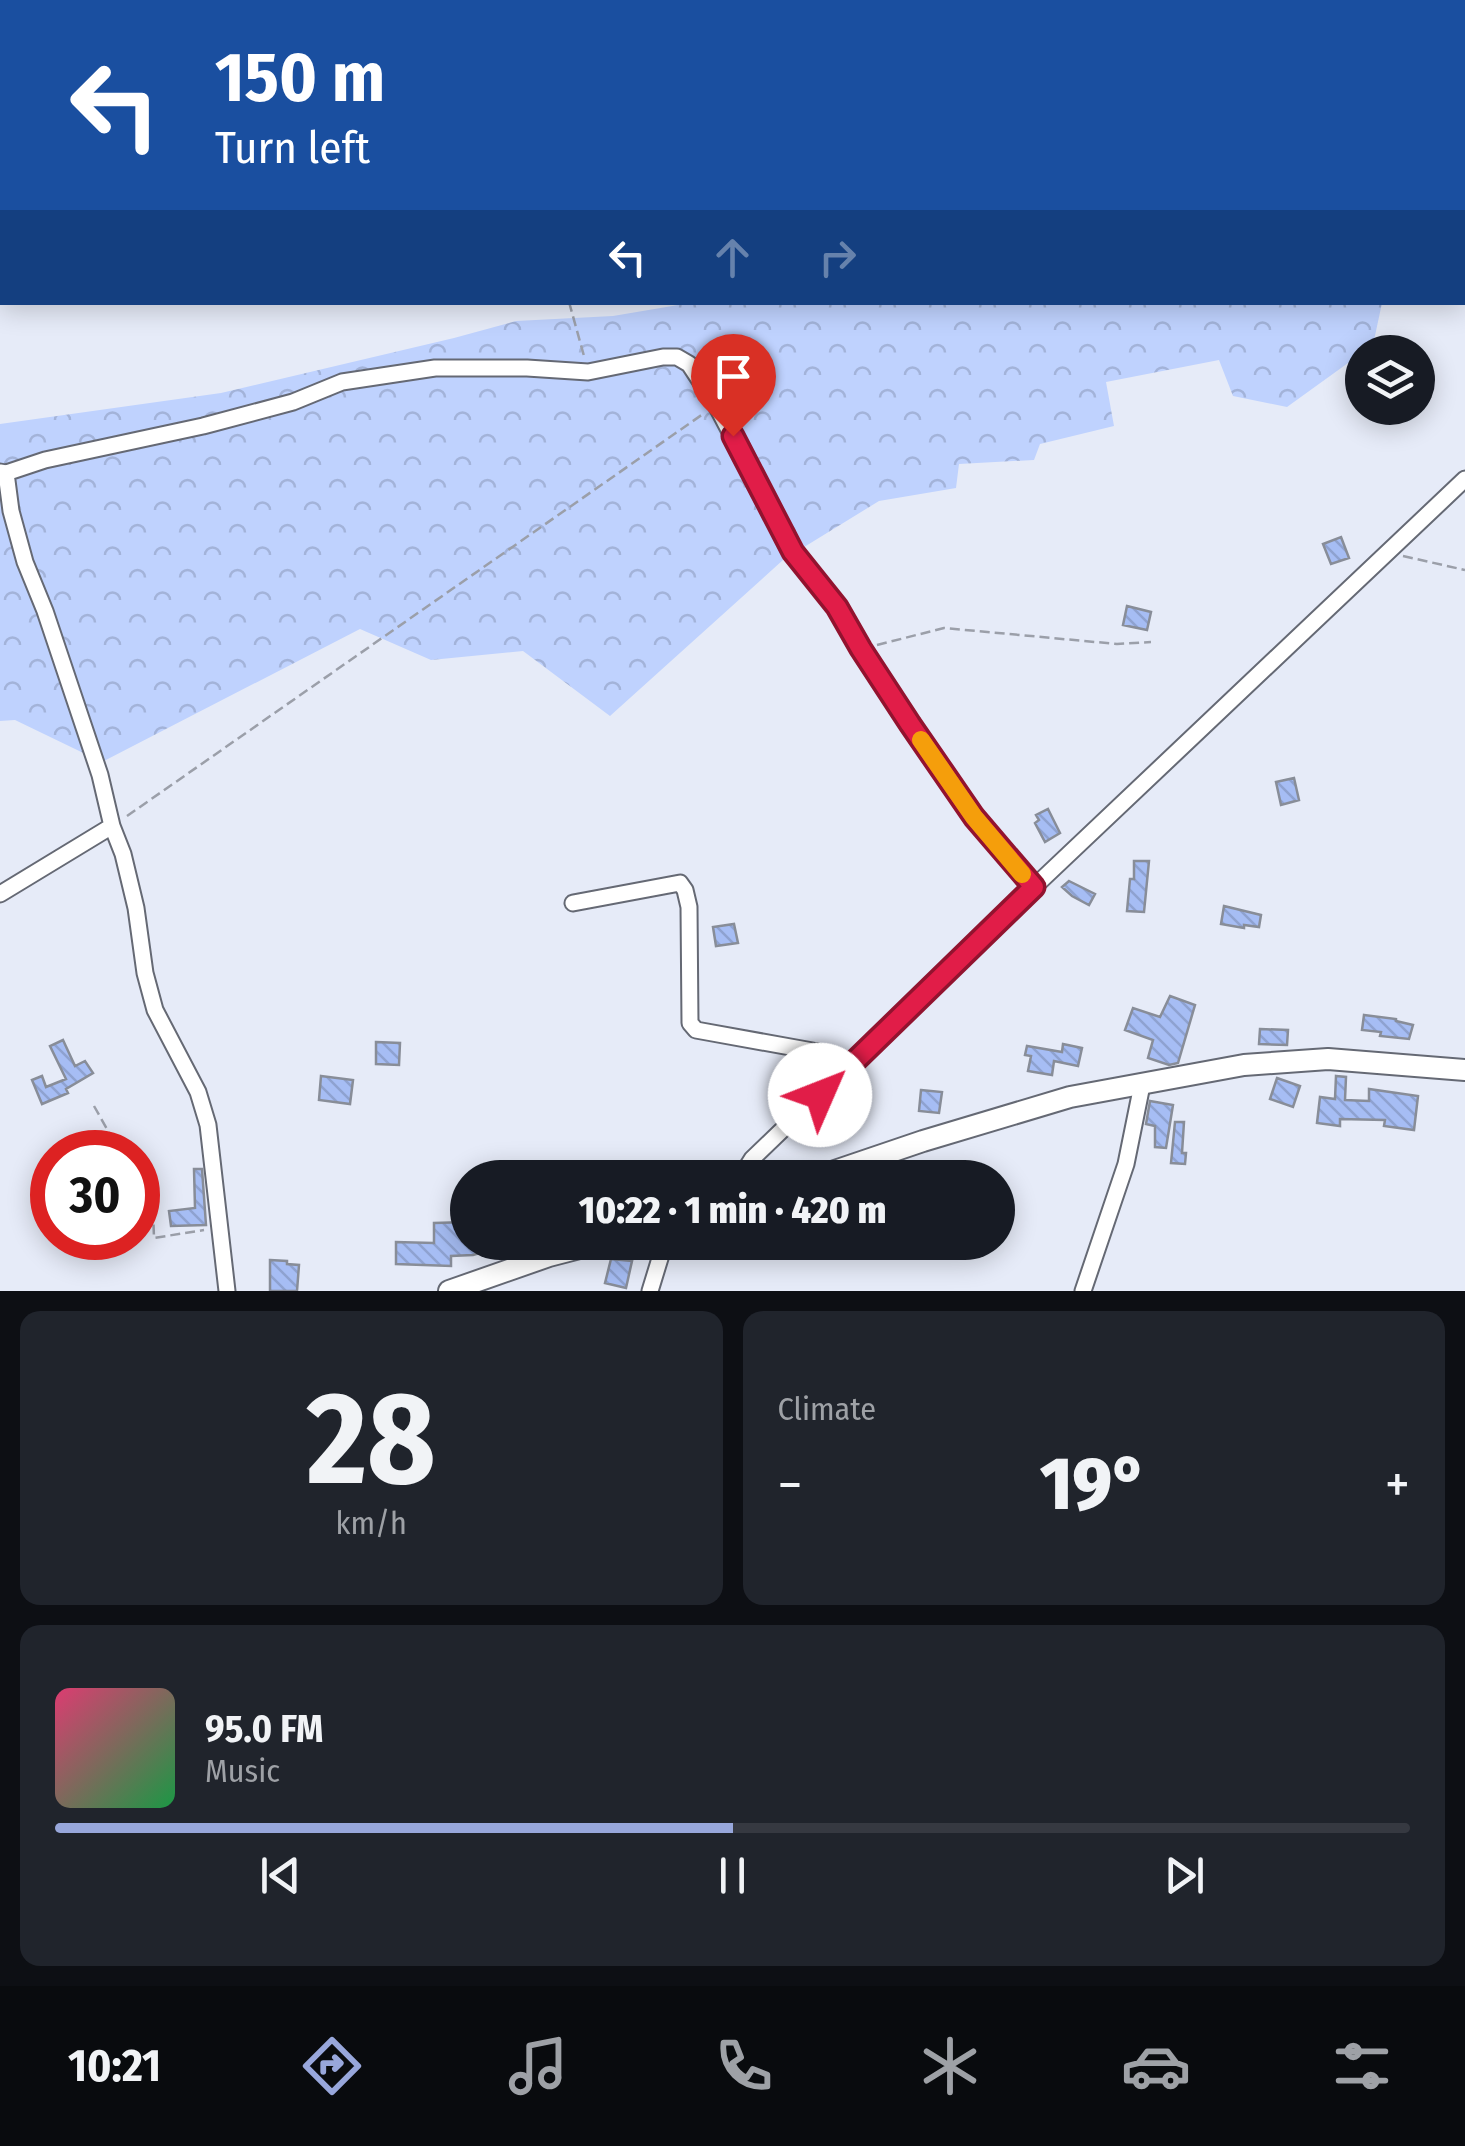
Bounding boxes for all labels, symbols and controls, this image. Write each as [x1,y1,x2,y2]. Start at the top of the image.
text: 150 m [215,36,385,120]
icon: left [50,40,180,170]
text: Turn left [215,121,370,175]
icon: left [600,230,655,285]
icon: ahead [705,230,760,285]
icon: right [810,230,865,285]
pin [691,334,776,437]
map controls [1345,335,1435,425]
button: layers [1345,335,1435,425]
icon: arrive [706,349,761,404]
position arrow [768,1043,872,1147]
speed limit sign: 30 [30,1130,160,1260]
text: 10:22 · 1 min · 420 m [579,1187,886,1233]
text: 28 [307,1361,436,1517]
text: Climate [778,1390,876,1428]
text: 19° [1040,1439,1147,1529]
text: − [778,1452,802,1518]
text: + [1385,1452,1410,1518]
text: km/h [336,1504,407,1542]
text: 95.0 FM [205,1706,323,1752]
text: Music [205,1752,280,1790]
icon: previous [253,1848,308,1903]
icon: pause [705,1848,760,1903]
icon: next [1157,1848,1212,1903]
icon: directions [297,2031,367,2101]
icon: music [503,2031,573,2101]
icon: phone [709,2031,779,2101]
icon: climate [915,2031,985,2101]
icon: car [1121,2031,1191,2101]
icon: filters [1327,2031,1397,2101]
text: 10:21 [68,2039,161,2093]

